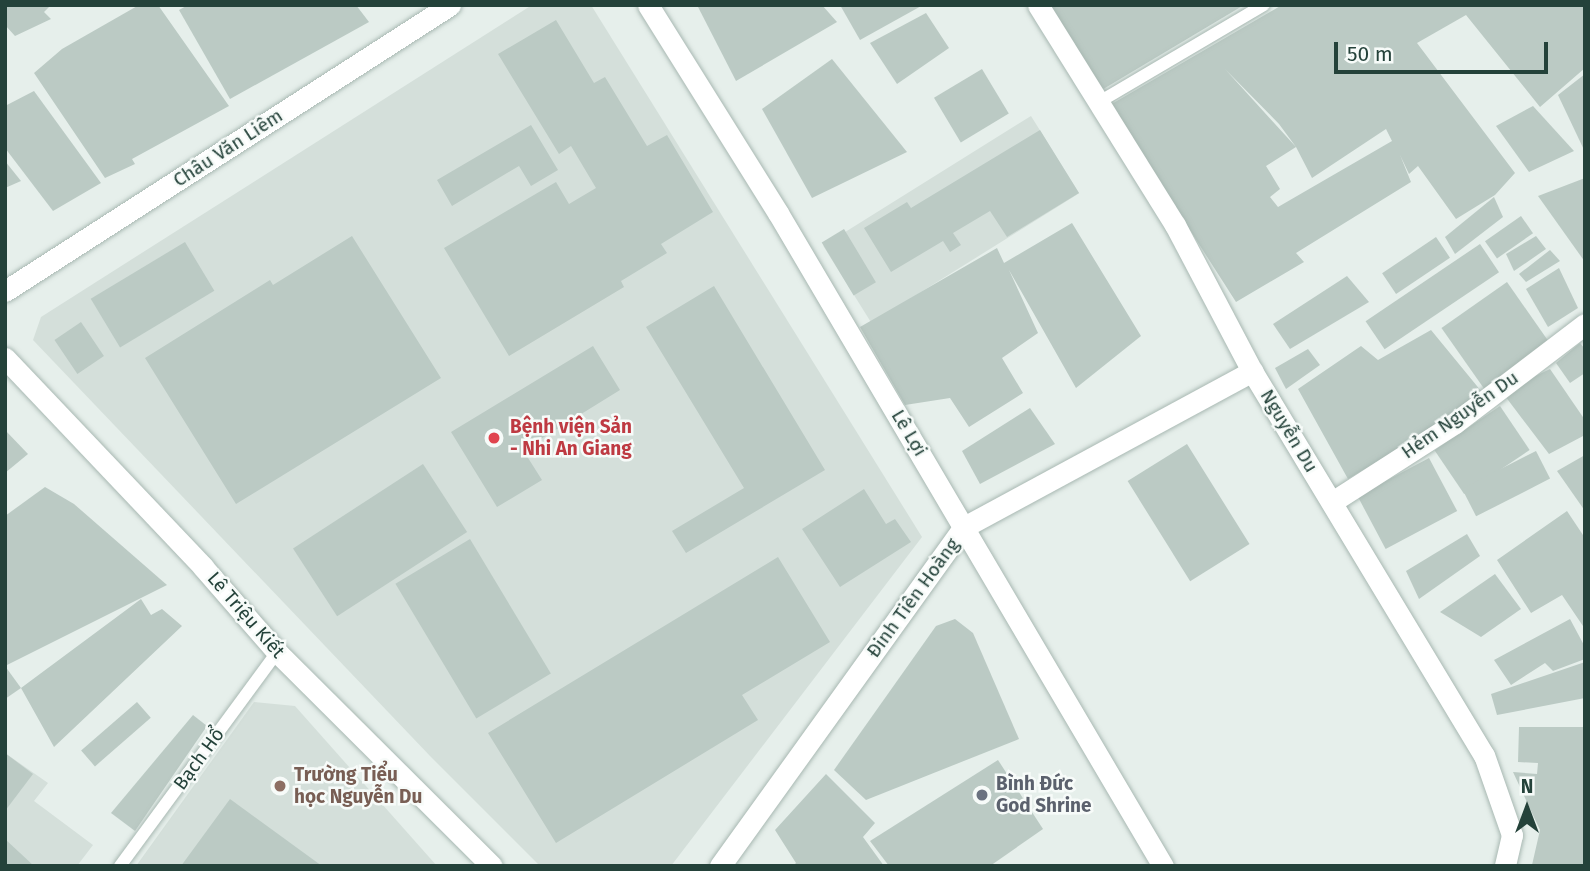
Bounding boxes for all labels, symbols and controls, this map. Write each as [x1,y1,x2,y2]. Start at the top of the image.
scale bar [1338,28,1552,72]
text: 50 m [1347,41,1393,67]
street label: Châu Văn Liêm [169,104,287,192]
street label: Hẻm Nguyễn Du [1397,366,1523,464]
street label: Nguyễn Du [1255,385,1323,477]
street label: Lê Lợi [886,406,932,460]
place label: Bệnh viện Sản - Nhi An Giang [510,416,632,460]
marker: Bệnh viện Sản - Nhi An Giang [484,428,504,448]
street label: Đinh Tiên Hoàng [862,534,964,662]
street label: Lê Triệu Kiết [202,567,290,663]
street label: Bạch Hổ [169,724,229,794]
place label: Trường Tiểu học Nguyễn Du [294,764,422,808]
place label: Bình Đức God Shrine [996,773,1092,817]
north arrow [1492,773,1562,843]
text: N [1521,775,1533,798]
marker: Trường Tiểu học Nguyễn Du [272,778,288,794]
marker: Bình Đức God Shrine [974,787,990,803]

